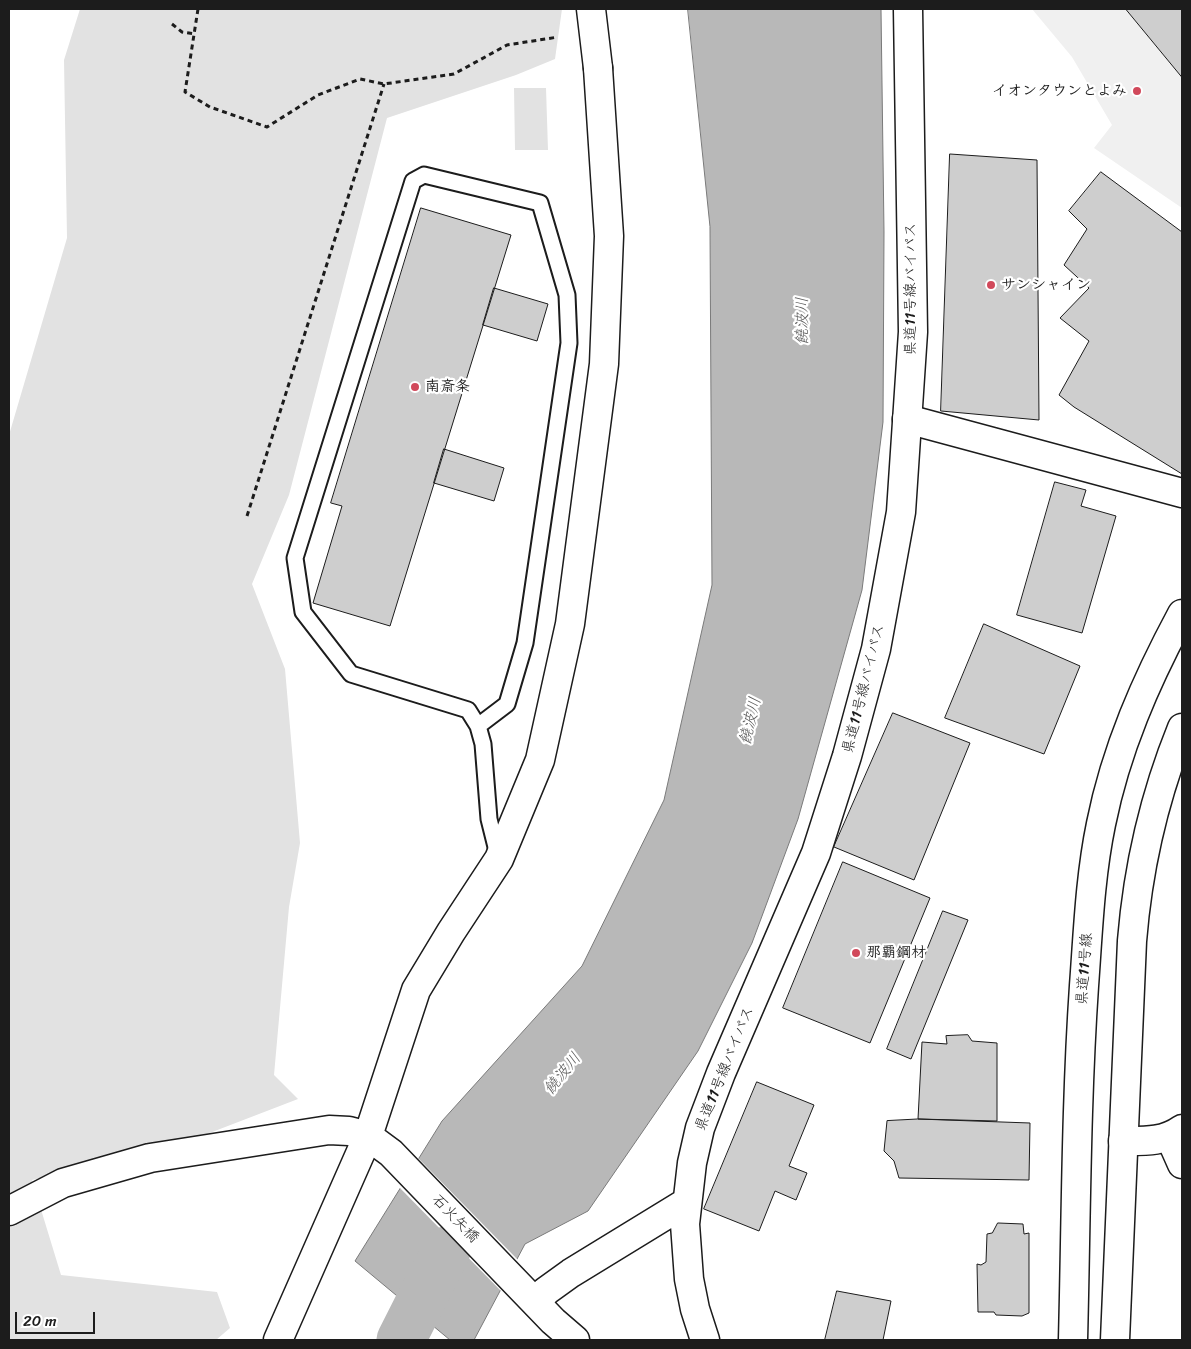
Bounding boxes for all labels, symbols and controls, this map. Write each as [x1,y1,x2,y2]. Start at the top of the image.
place label: イオンタウンとよみ [992,82,1127,100]
marker: イオンタウンとよみ [1131,85,1143,97]
street label: 県道11号線バイパス [902,223,920,355]
place label: サンシャイン [1001,276,1091,294]
marker: サンシャイン [985,279,997,291]
water label: 饒波川 [793,297,813,345]
place label: 南斎条 [425,378,470,396]
marker: 南斎条 [409,381,421,393]
street label: 県道11号線バイパス [839,622,889,756]
water label: 饒波川 [736,695,766,747]
street label: 県道11号線 [1073,932,1097,1006]
place label: 那覇鋼材 [866,944,926,962]
marker: 那覇鋼材 [850,947,862,959]
street label: 県道11号線バイパス [692,1004,758,1134]
water label: 饒波川 [540,1049,586,1099]
street label: 石火矢橋 [428,1191,482,1247]
scale bar [18,1302,98,1334]
text: 20 m [23,1308,57,1334]

